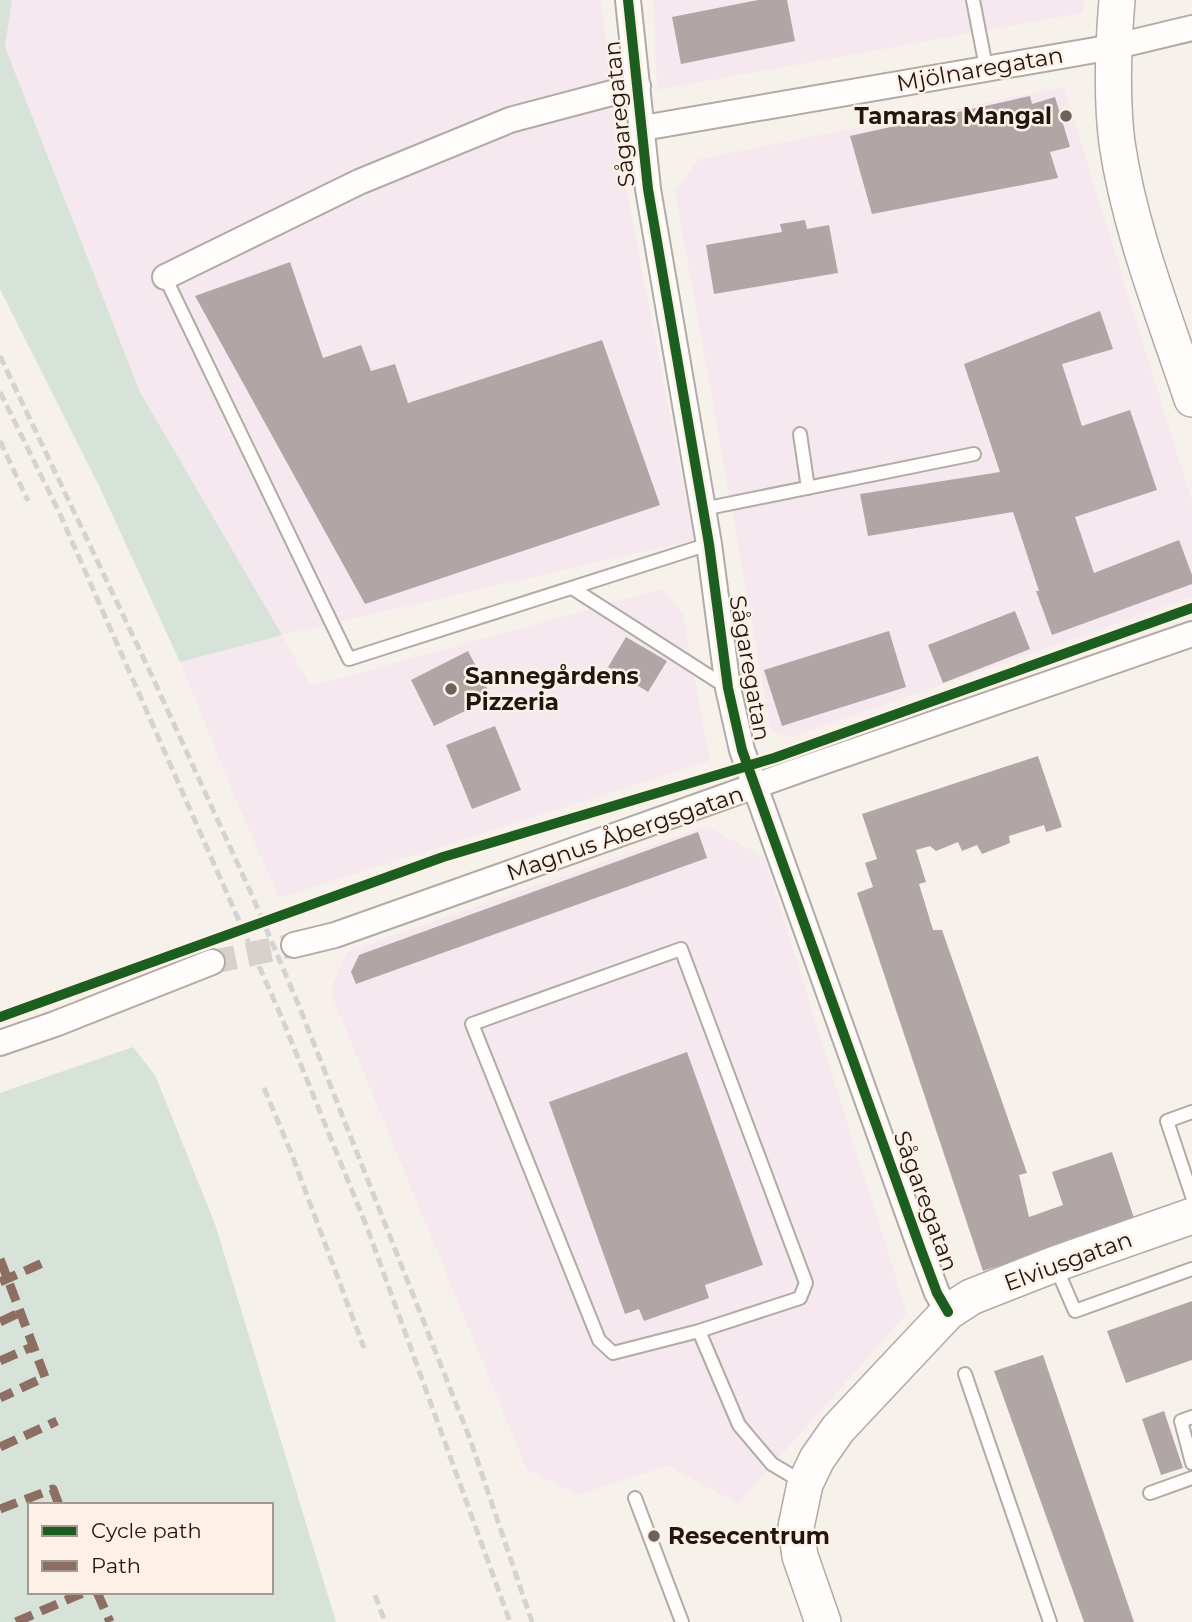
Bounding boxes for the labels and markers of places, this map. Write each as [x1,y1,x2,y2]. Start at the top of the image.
place label: Tamaras Mangal [855,102,1052,130]
marker: Tamaras Mangal [1058,108,1074,124]
place label: Sannegårdens Pizzeria [465,662,639,716]
marker: Sannegårdens Pizzeria [443,681,459,697]
place label: Resecentrum [668,1522,830,1550]
marker: Resecentrum [646,1528,662,1544]

